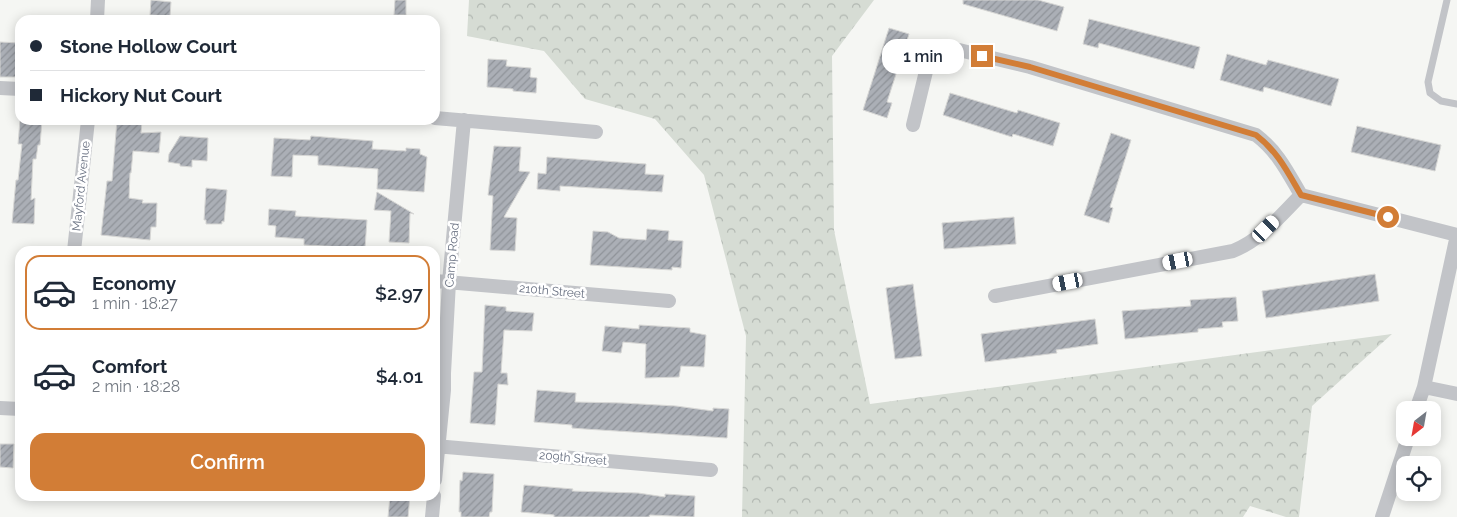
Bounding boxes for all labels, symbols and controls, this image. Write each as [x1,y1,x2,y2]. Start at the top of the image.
text: Stone Hollow Court [60,35,237,57]
callout: 1 min [882,38,964,74]
route end [971,45,993,67]
text: 1 min [903,47,943,66]
text: Hickory Nut Court [60,84,222,106]
street label: Mayford Avenue [69,140,93,232]
route start [1377,206,1399,228]
car [1250,213,1281,245]
street label: Camp Road [442,222,462,288]
car [1161,251,1194,271]
icon: car [32,270,77,315]
text: Economy [92,272,176,294]
car [1051,272,1084,292]
street label: 210th Street [518,281,586,301]
text: $2.97 [375,282,423,304]
text: 1 min · 18:27 [92,294,178,313]
icon: car [32,353,77,398]
text: Comfort [92,355,167,377]
text: $4.01 [376,365,423,387]
text: 2 min · 18:28 [92,377,180,396]
north arrow [1396,401,1441,446]
map controls [1396,401,1441,501]
button: Confirm [30,433,425,491]
street label: 209th Street [539,448,607,468]
button: locate [1396,456,1441,501]

